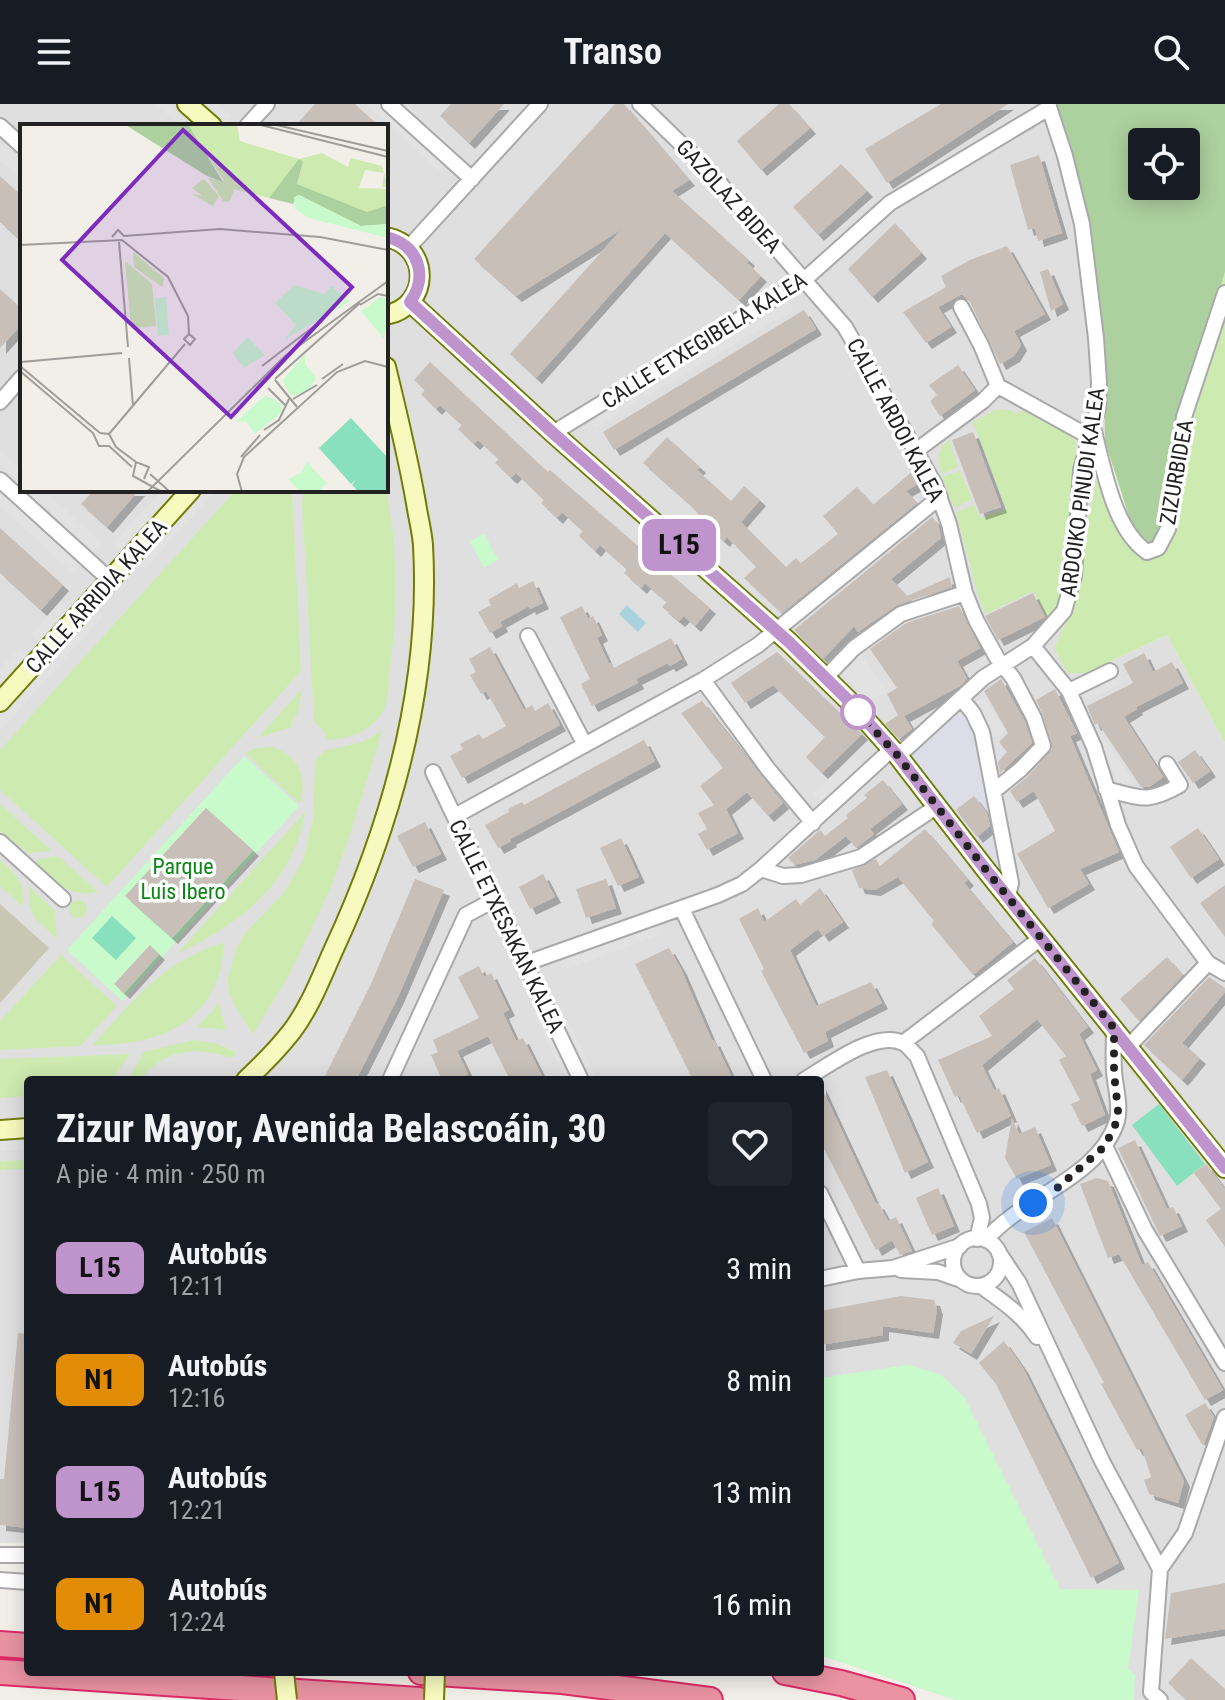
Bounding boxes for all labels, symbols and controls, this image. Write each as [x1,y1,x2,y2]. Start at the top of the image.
icon: menu [32,30,76,74]
icon: search [1149,30,1193,74]
text: Transo [563,31,662,73]
inset map [20,124,388,492]
map controls [1128,128,1200,200]
button: locate [1128,128,1200,200]
street label: GAZOLAZ BIDEA [671,135,786,258]
street label: CALLE ETXEGIBELA KALEA [597,267,811,414]
street label: CALLE ARDOI KALEA [842,334,949,507]
street label: ARDOIKO PINUDI KALEA [1055,385,1110,598]
street label: ZIZURBIDEA [1155,417,1198,527]
street label: CALLE ARRIDIA KALEA [21,514,172,678]
line badge: L15 [633,519,725,571]
text: L15 [658,528,700,561]
unlabelled marker [841,695,875,729]
street label: CALLE ETXESAKAN KALEA [444,816,569,1037]
park label: Parque Luis Ibero [141,854,225,904]
button: heart [708,1102,792,1186]
text: Zizur Mayor, Avenida Belascoáin, 30 [56,1107,606,1151]
text: A pie · 4 min · 250 m [56,1159,265,1189]
your location [1013,1183,1053,1223]
text: Autobús [168,1236,267,1271]
text: L15 [79,1251,121,1284]
text: 3 min [726,1251,792,1286]
text: 12:11 [168,1271,225,1301]
text: Autobús [168,1348,267,1383]
text: N1 [84,1363,116,1396]
text: 8 min [726,1363,792,1398]
text: 12:16 [168,1383,225,1413]
text: Autobús [168,1460,267,1495]
text: L15 [79,1475,121,1508]
text: 13 min [711,1475,792,1510]
text: 12:21 [168,1495,225,1525]
text: Autobús [168,1572,267,1607]
text: N1 [84,1587,116,1620]
text: 16 min [711,1587,792,1622]
text: 12:24 [168,1607,225,1637]

